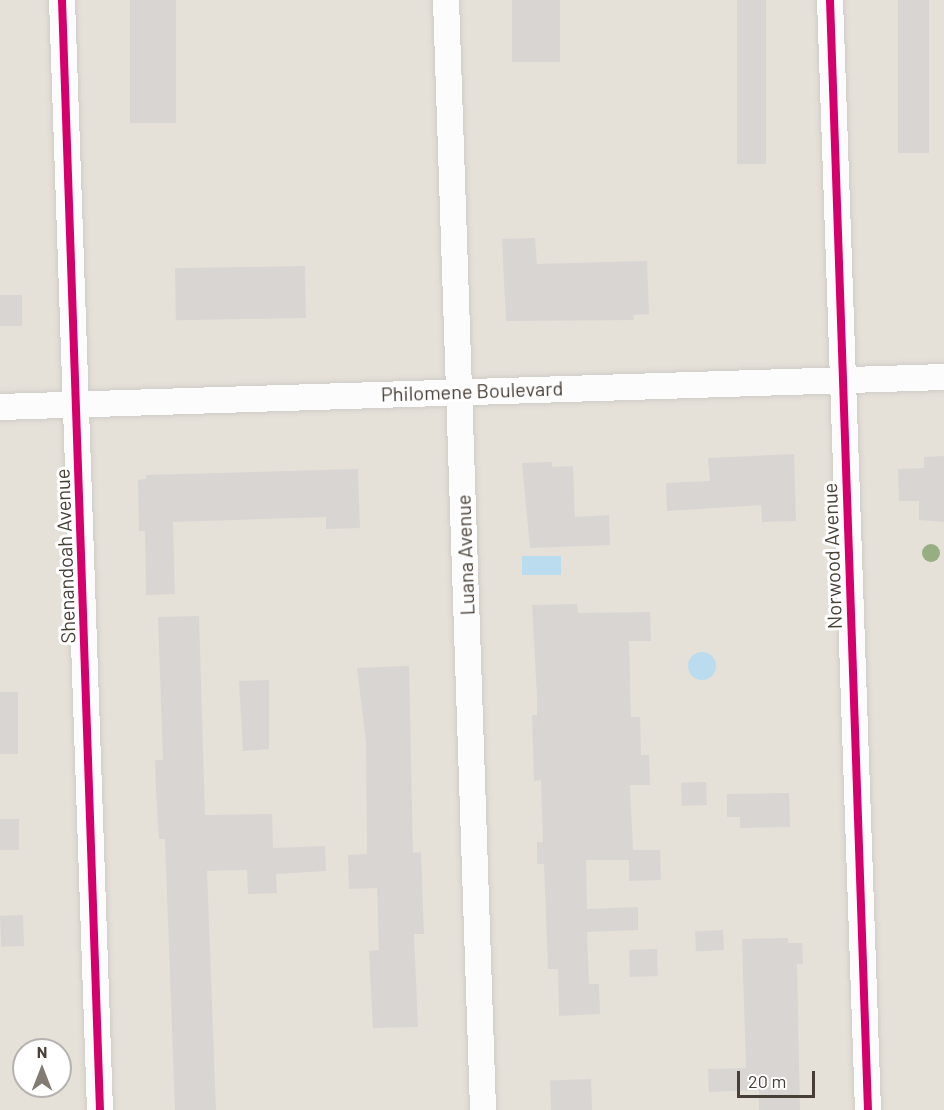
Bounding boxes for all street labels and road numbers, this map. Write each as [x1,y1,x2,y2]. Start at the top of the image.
street label: Philomene Boulevard [380,376,564,406]
street label: Shenandoah Avenue [50,468,80,644]
street label: Norwood Avenue [817,482,847,630]
street label: Luana Avenue [451,494,479,616]

